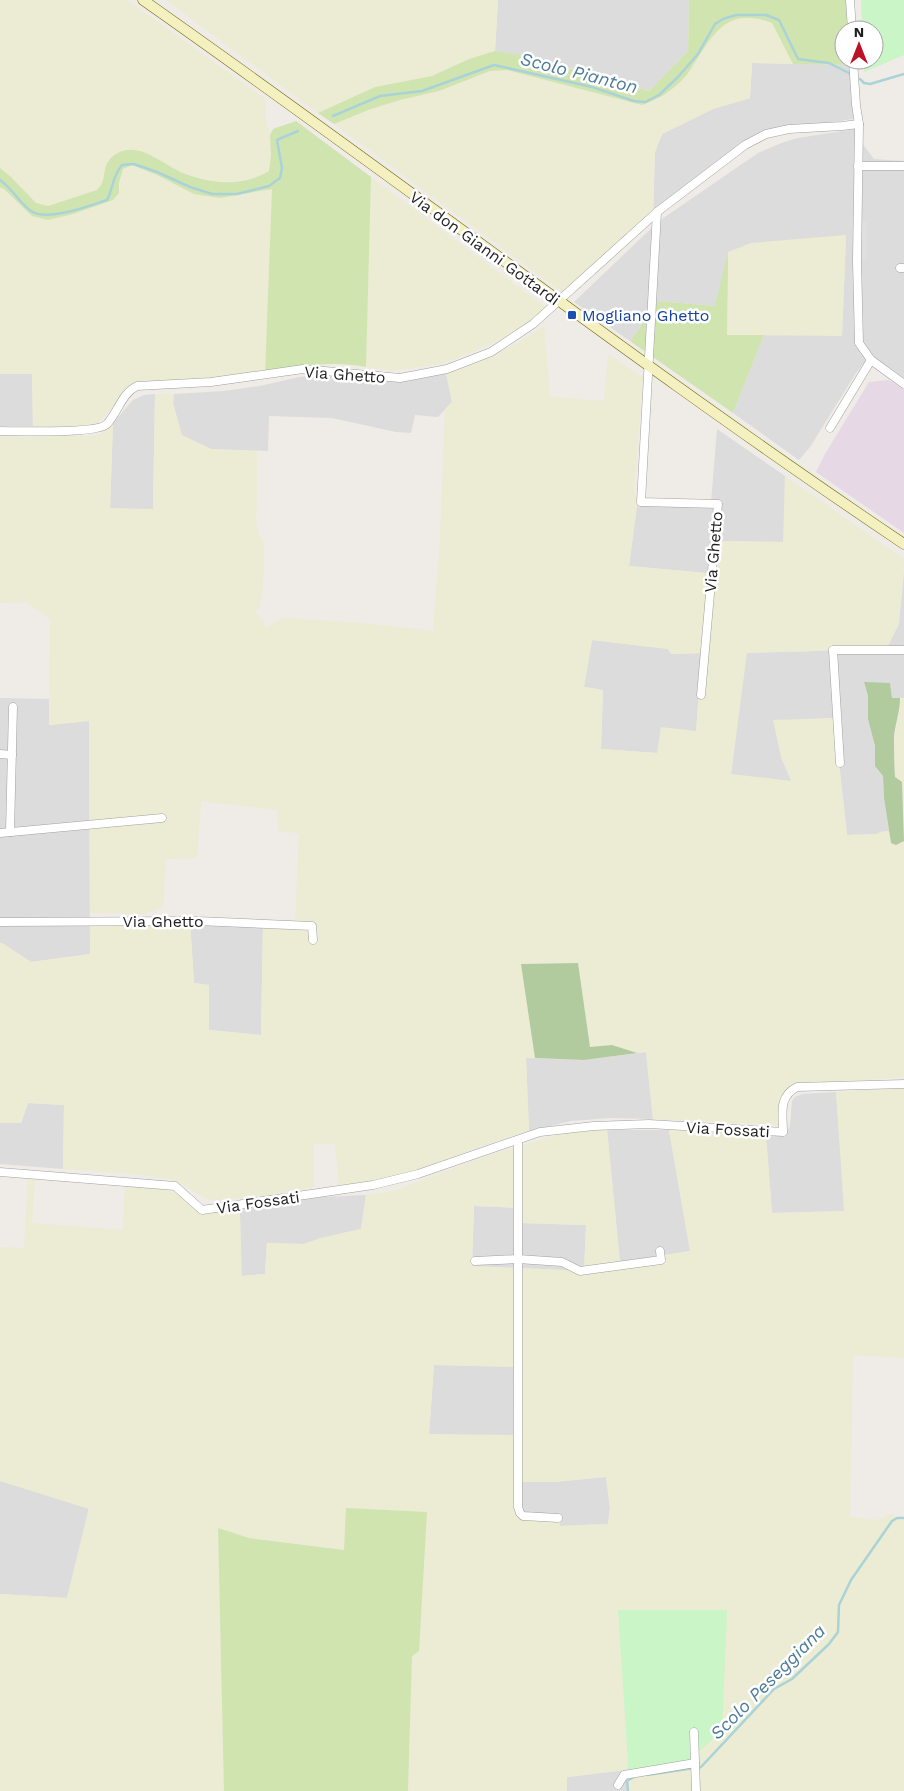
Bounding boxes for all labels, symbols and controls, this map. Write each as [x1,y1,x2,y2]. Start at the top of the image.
north arrow [834,20,884,70]
text: N [854,24,864,40]
water label: Scolo Pianton [518,48,640,97]
street label: Via don Gianni Gottardi [406,187,564,309]
place label: Mogliano Ghetto [582,306,709,325]
marker: Mogliano Ghetto [566,309,578,321]
street label: Via Ghetto [304,362,386,387]
street label: Via Ghetto [700,511,727,593]
street label: Via Ghetto [122,912,204,931]
street label: Via Fossati [686,1118,770,1141]
street label: Via Fossati [215,1187,301,1218]
water label: Scolo Peseggiana [706,1620,829,1743]

